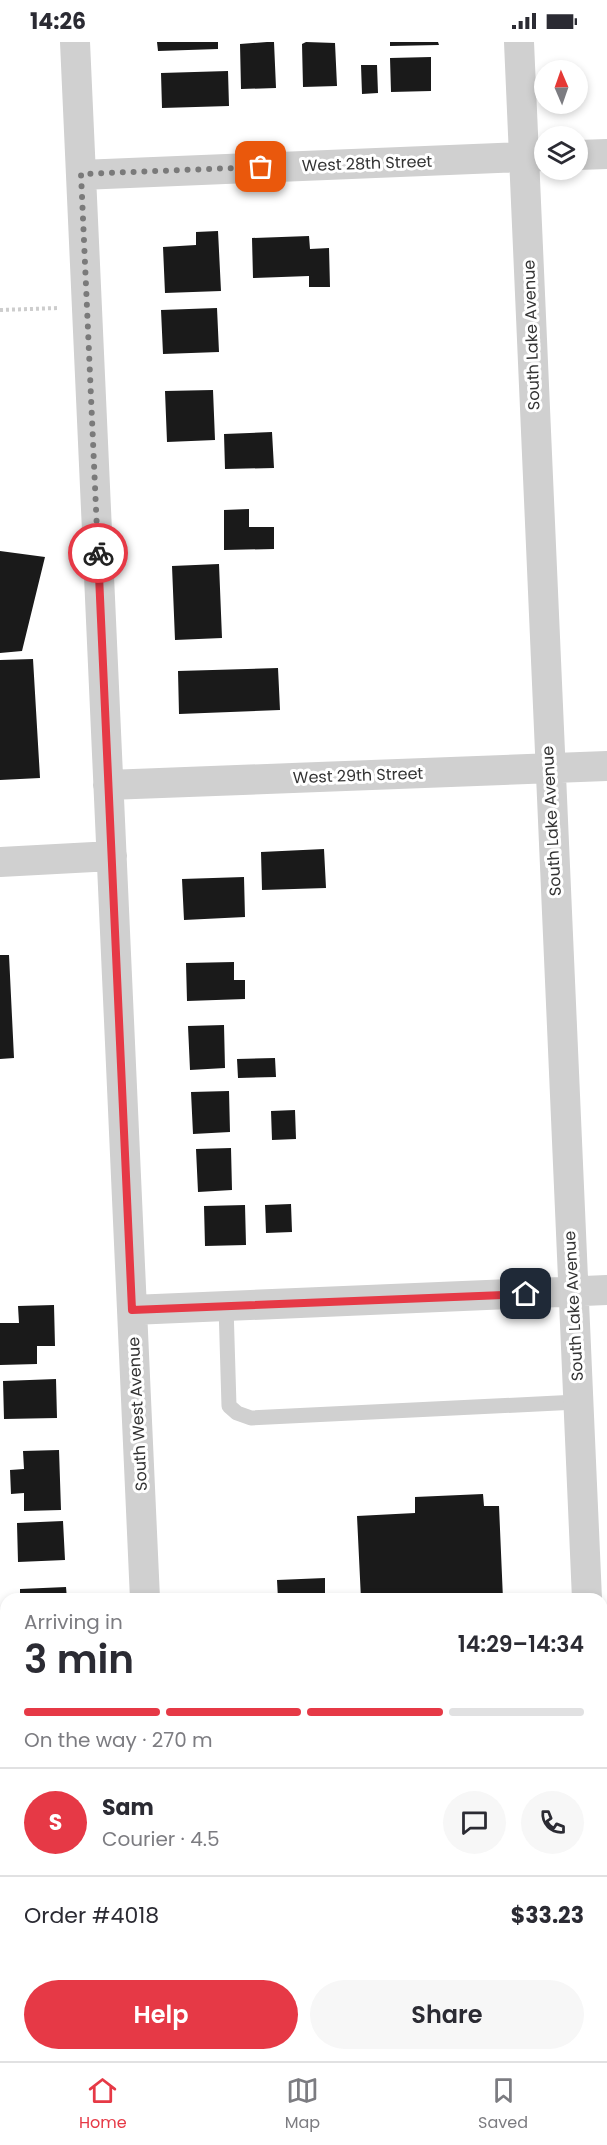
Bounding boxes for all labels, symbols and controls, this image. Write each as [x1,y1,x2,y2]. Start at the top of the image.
text: 14:26 [30,6,86,37]
north arrow [534,60,588,114]
map controls [534,60,588,180]
button: layers [534,126,588,180]
pin [235,141,286,192]
icon: bag [244,150,277,183]
street label: West 28th Street [301,150,433,177]
street label: South Lake Avenue [517,259,546,411]
courier [68,523,128,583]
icon: bike [82,537,115,570]
street label: South Lake Avenue [536,745,567,897]
street label: West 29th Street [292,762,424,789]
street label: South Lake Avenue [558,1230,589,1382]
pin [500,1268,551,1319]
icon: home [509,1277,542,1310]
street label: South West Avenue [122,1336,153,1492]
text: Arriving in [24,1608,123,1636]
text: 14:29–14:34 [458,1629,584,1660]
text: 3 min [24,1632,134,1687]
text: On the way · 270 m [24,1726,213,1754]
button: chat [443,1791,506,1854]
button: phone [521,1791,584,1854]
text: Sam [102,1792,154,1823]
text: S [49,1807,62,1838]
text: Courier · 4.5 [102,1825,220,1853]
text: Order #4018 [24,1900,159,1931]
text: $33.23 [511,1900,584,1931]
button: Help [24,1980,298,2049]
button: Share [310,1980,584,2049]
tab: Home [79,2074,127,2135]
tab: Map [285,2074,320,2135]
tab: Saved [478,2074,528,2135]

